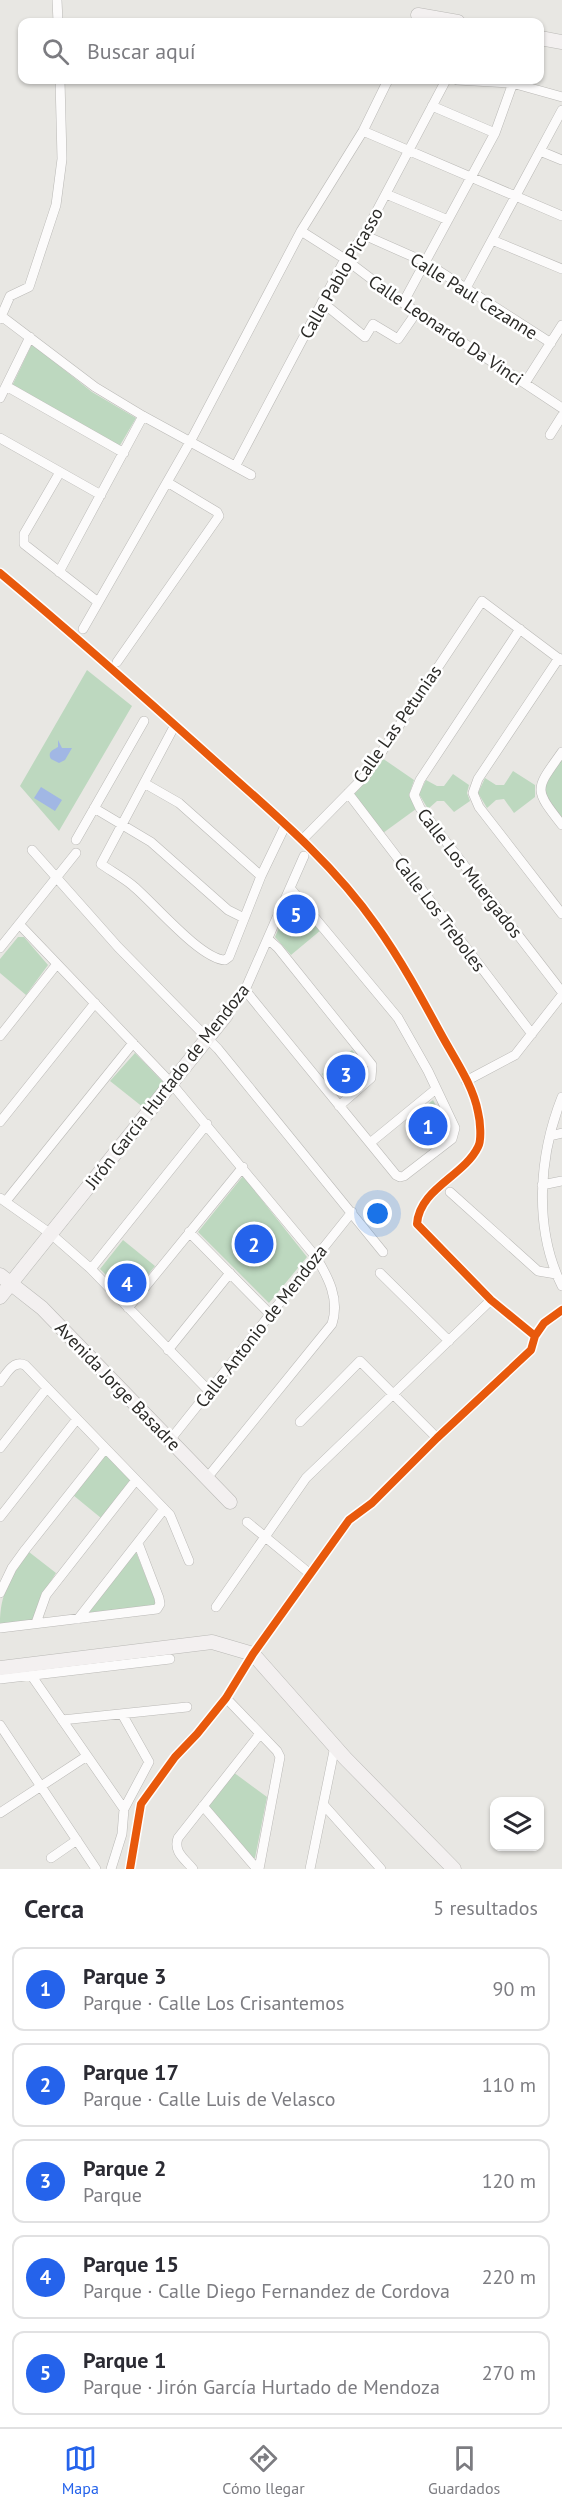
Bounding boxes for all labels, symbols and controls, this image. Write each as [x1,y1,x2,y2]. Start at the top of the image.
search box [18,18,544,84]
icon: search [39,35,72,68]
text: Buscar aquí [87,37,196,65]
street label: Calle Pablo Picasso [294,203,388,343]
street label: Calle Paul Cezanne [406,248,542,344]
street label: Calle Leonardo Da Vinci [364,270,528,390]
street label: Calle Las Petunias [348,660,446,788]
street label: Calle Los Muergados [412,804,528,942]
street label: Calle Los Treboles [389,852,491,976]
pin: 5 [276,892,316,936]
street label: Jirón García Hurtado de Mendoza [79,979,254,1194]
pin: 3 [326,1052,366,1096]
pin: 1 [408,1104,448,1148]
your location [363,1199,392,1228]
pin: 2 [234,1222,274,1266]
street label: Calle Antonio de Mendoza [190,1240,332,1412]
pin: 4 [108,1260,146,1306]
street label: Avenida Jorge Basadre [50,1316,186,1456]
map controls [490,1797,544,1851]
button: layers [490,1797,544,1851]
text: Cerca [24,1892,84,1925]
text: 5 resultados [433,1895,538,1921]
text: Parque 3 [83,1962,166,1990]
text: 1 [40,1976,51,2002]
text: 90 m [493,1976,536,2002]
text: Parque · Calle Los Crisantemos [83,1990,344,2016]
text: Parque 17 [83,2058,179,2086]
text: 2 [40,2072,51,2098]
text: 110 m [482,2072,536,2098]
text: Parque · Calle Luis de Velasco [83,2086,335,2112]
text: Parque 2 [83,2154,166,2182]
text: 3 [40,2168,51,2194]
text: 120 m [482,2168,536,2194]
text: Parque [83,2182,142,2208]
text: Parque 15 [83,2250,179,2278]
text: 4 [40,2264,51,2290]
text: 220 m [482,2264,536,2290]
text: Parque · Calle Diego Fernandez de Cordova [83,2278,450,2304]
text: Parque 1 [83,2346,166,2374]
text: 5 [40,2360,51,2386]
text: 270 m [482,2360,536,2386]
text: Parque · Jirón García Hurtado de Mendoza [83,2374,440,2400]
tab: Mapa [62,2442,99,2498]
tab: Cómo llegar [222,2442,305,2498]
tab: Guardados [428,2442,500,2498]

